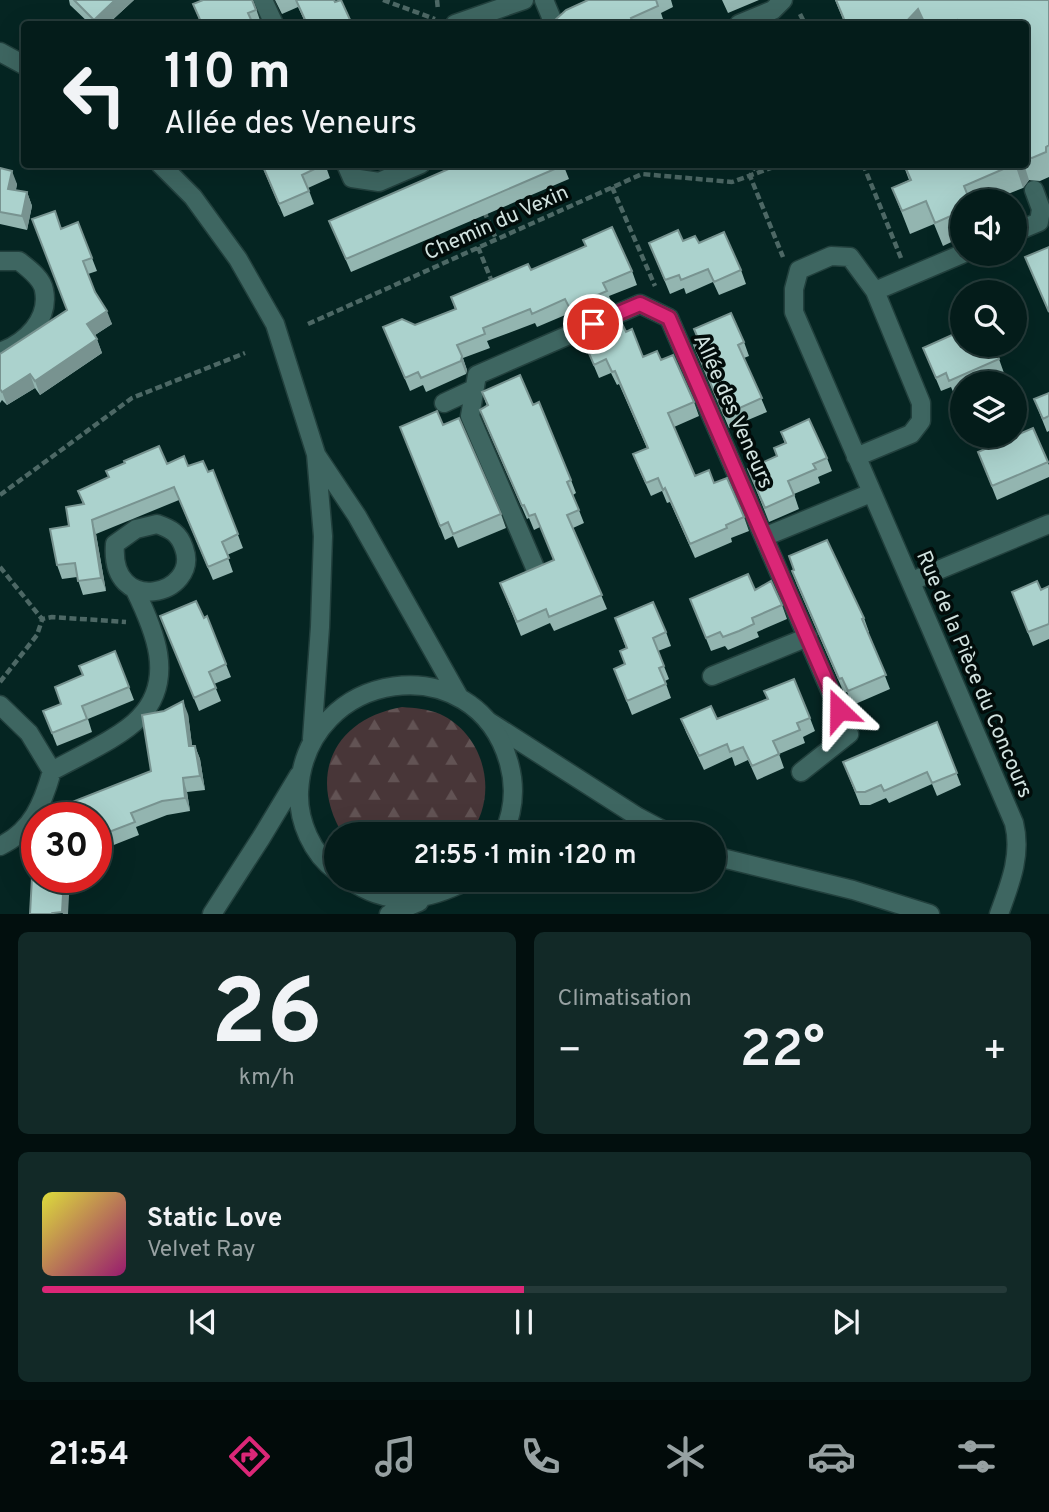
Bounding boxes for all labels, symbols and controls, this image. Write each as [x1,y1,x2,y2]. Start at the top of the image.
text: 110 m [164,44,291,106]
icon: left [49,49,140,140]
text: Allée des Veneurs [164,105,417,145]
street label: Chemin du Vexin [420,179,573,267]
map controls [950,189,1027,448]
button: sound [950,189,1027,266]
button: search [950,280,1027,357]
pin [563,294,623,354]
icon: arrive [574,305,612,343]
street label: Allée des Veneurs [687,330,779,493]
button: layers [950,371,1027,448]
street label: Rue de la Pièce du Concours [909,547,1038,802]
position arrow [802,673,876,747]
speed limit sign: 30 [21,802,112,893]
text: 21:55 · 1 min · 120 m [414,840,636,873]
text: 26 [211,961,323,1076]
text: Climatisation [558,985,692,1014]
text: 22° [740,1019,825,1085]
text: − [558,1028,582,1077]
text: + [982,1028,1007,1077]
text: km/h [239,1064,295,1093]
text: Static Love [147,1203,282,1236]
text: Velvet Ray [147,1236,255,1265]
icon: previous [184,1303,222,1341]
icon: pause [505,1303,543,1341]
icon: next [827,1303,865,1341]
icon: directions [225,1432,274,1481]
icon: music [371,1432,420,1481]
icon: phone [516,1432,565,1481]
icon: climate [661,1432,710,1481]
icon: car [807,1432,856,1481]
icon: filters [952,1432,1001,1481]
text: 21:54 [48,1436,129,1476]

